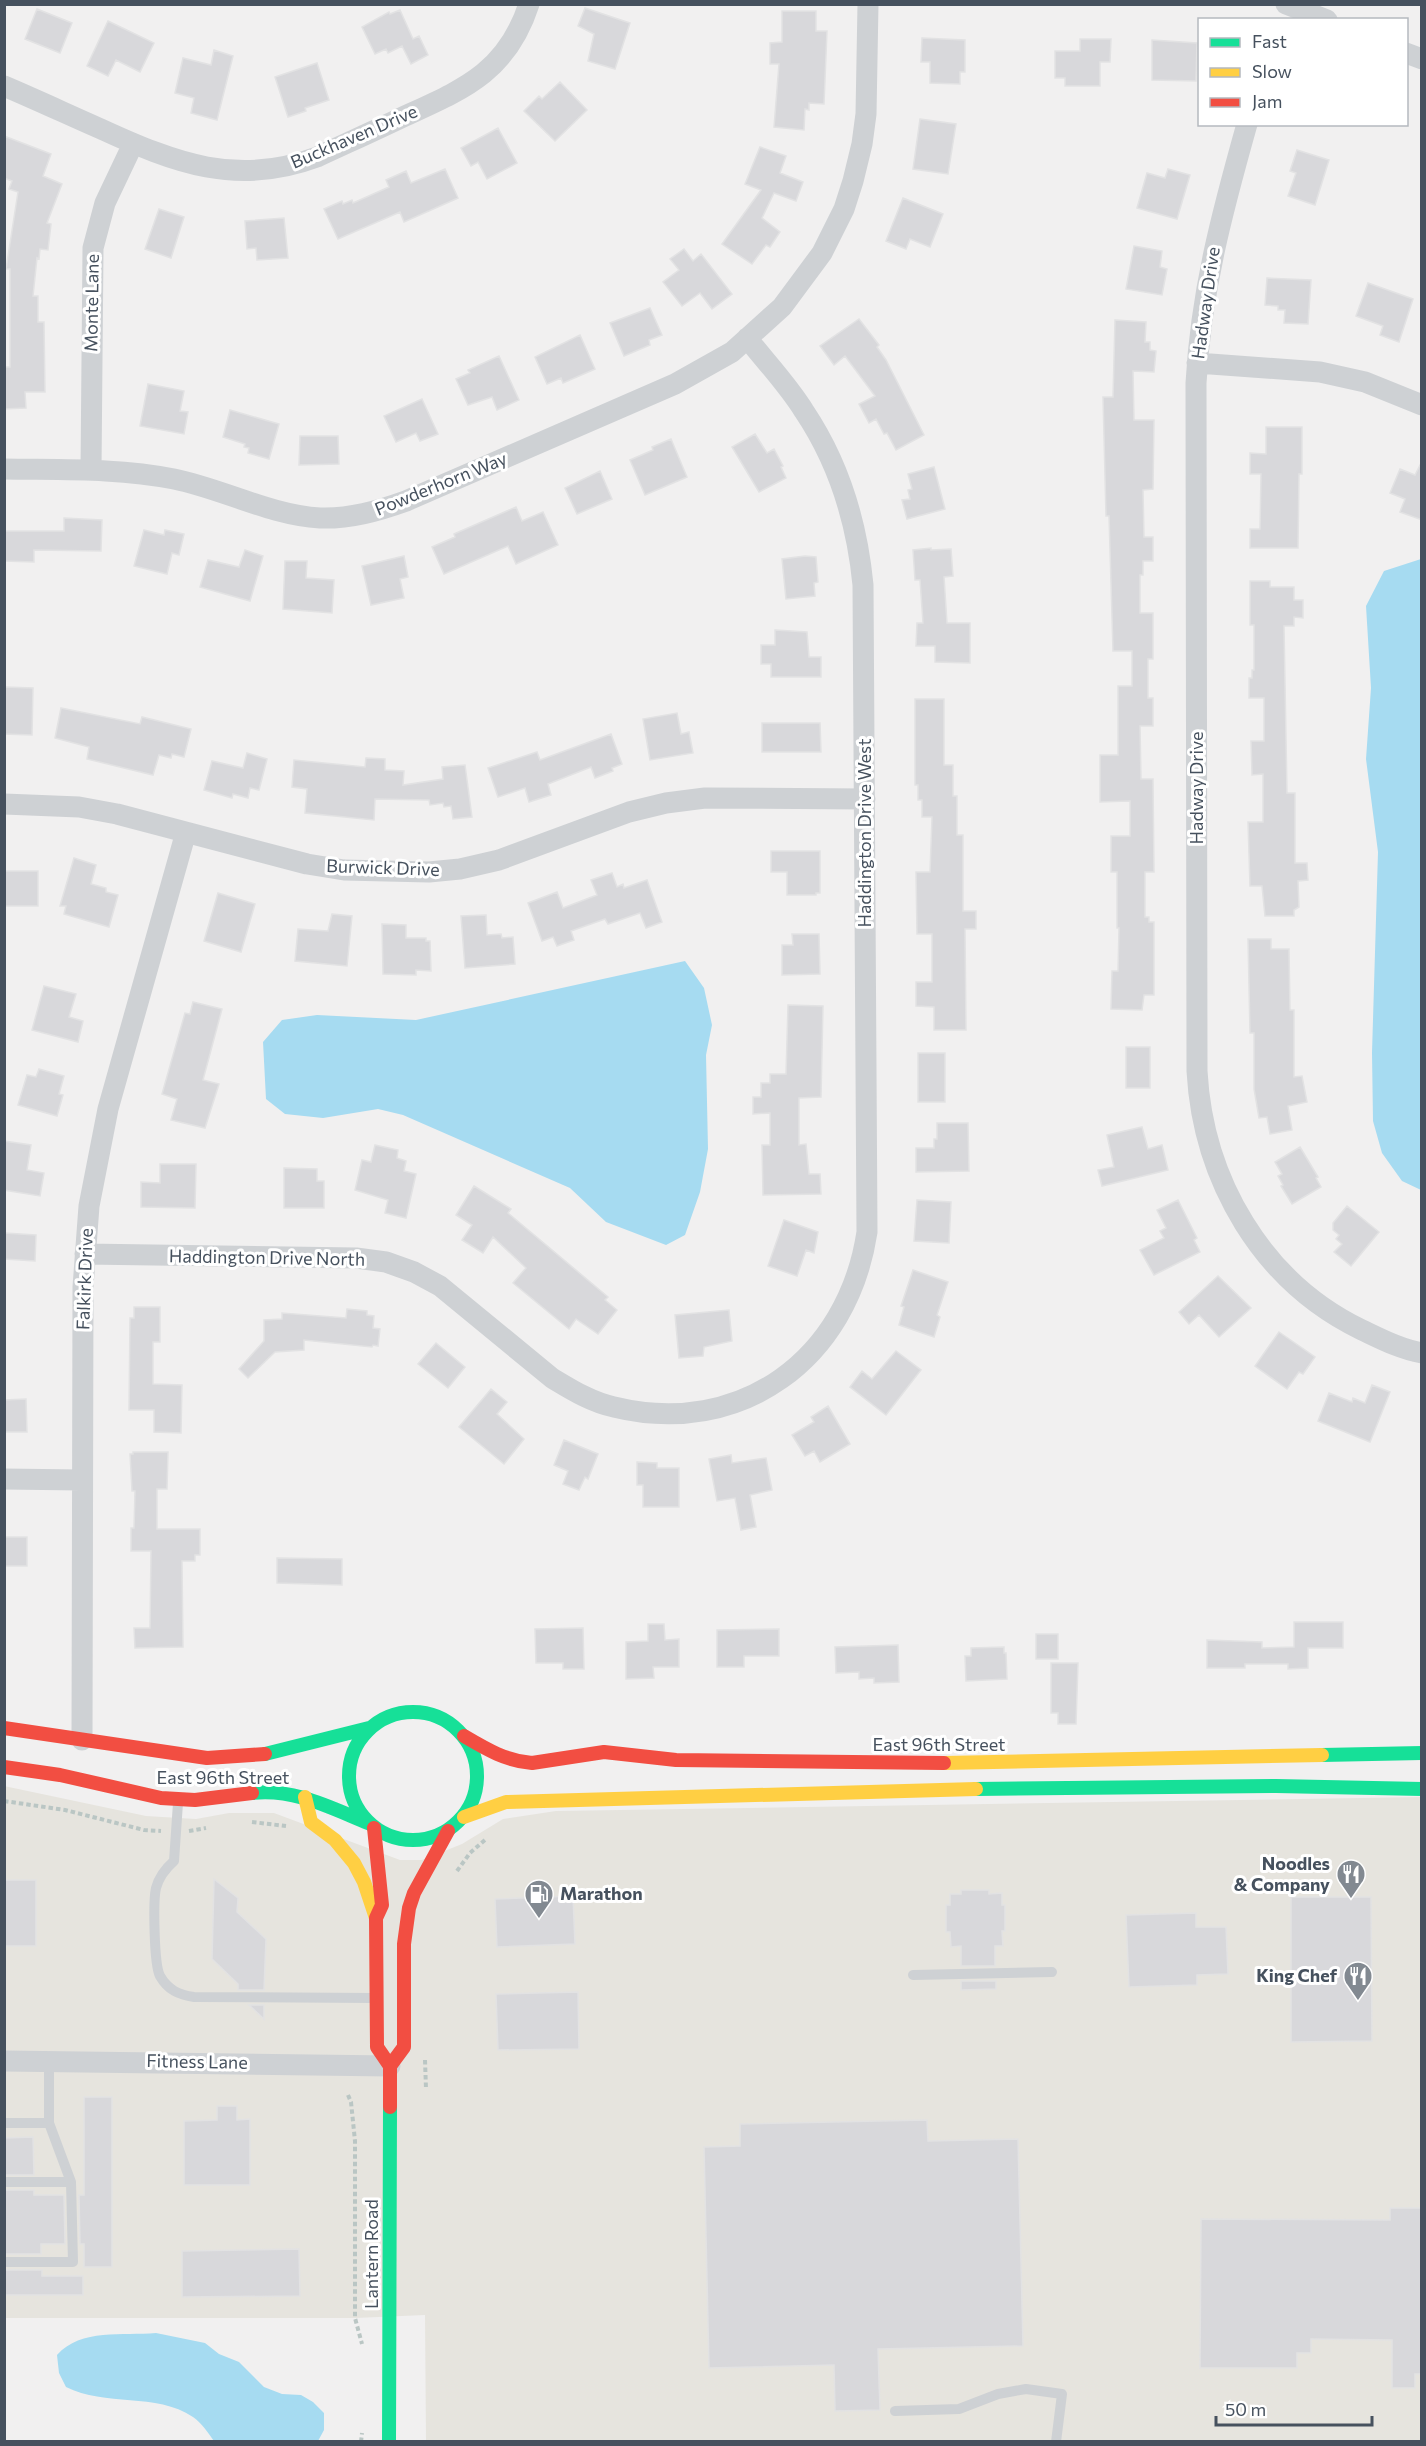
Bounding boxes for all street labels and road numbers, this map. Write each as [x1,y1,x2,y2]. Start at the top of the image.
street label: Buckhaven Drive [287,99,420,173]
street label: Hadway Drive [1186,245,1224,360]
street label: Monte Lane [79,254,103,352]
street label: Powderhorn Way [371,447,510,520]
street label: Hadway Drive [1185,732,1207,845]
street label: Haddington Drive West [853,738,875,928]
street label: Burwick Drive [326,854,440,880]
street label: Falkirk Drive [71,1228,97,1330]
street label: Haddington Drive North [169,1244,365,1270]
street label: East 96th Street [873,1733,1005,1755]
street label: East 96th Street [157,1766,289,1788]
street label: Fitness Lane [146,2049,248,2073]
street label: Lantern Road [360,2199,382,2309]

